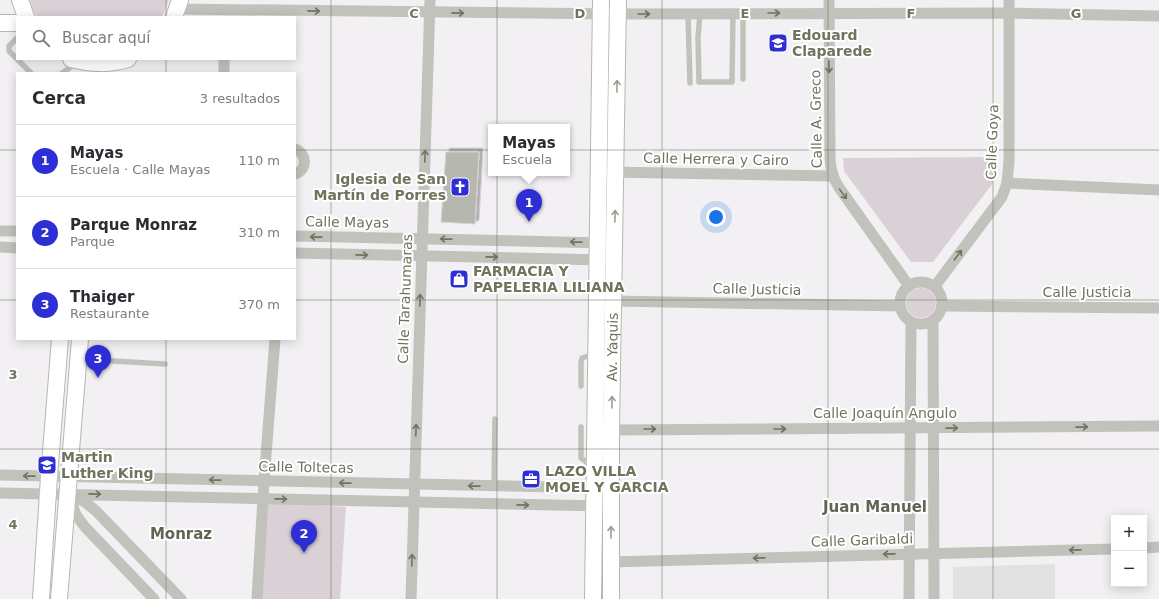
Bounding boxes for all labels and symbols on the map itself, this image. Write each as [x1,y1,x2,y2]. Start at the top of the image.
text: C [409,6,419,21]
text: D [575,6,586,21]
text: E [741,6,749,21]
text: F [907,6,915,21]
text: G [1071,6,1081,21]
one-way arrow [307,7,320,15]
one-way arrow [451,9,464,16]
one-way arrow [767,9,780,17]
one-way arrow [637,10,650,18]
place label: Edouard Claparede [792,27,872,59]
school or university icon: Edouard Claparede [767,32,789,54]
one-way arrow [825,60,833,73]
street label: Calle A. Greco [807,70,825,168]
one-way arrow [613,80,621,93]
street label: Calle Goya [983,104,1001,180]
one-way arrow [421,150,428,163]
street label: Calle Herrera y Cairo [643,150,789,168]
place label: Iglesia de San Martín de Porres [313,171,446,203]
church icon: Iglesia de San Martín de Porres [449,176,471,198]
one-way arrow [839,188,847,199]
pin: 1 [516,189,542,222]
your location [706,207,726,227]
one-way arrow [611,210,619,223]
street label: Calle Mayas [305,213,389,231]
one-way arrow [310,233,323,240]
street label: Calle Tarahumaras [395,234,415,364]
one-way arrow [440,235,453,243]
one-way arrow [570,238,583,246]
one-way arrow [954,250,962,261]
one-way arrow [355,251,368,258]
one-way arrow [485,254,498,261]
place label: FARMACIA Y PAPELERIA LILIANA [473,263,625,295]
shop icon: FARMACIA Y PAPELERIA LILIANA [448,268,470,290]
street label: Calle Justicia [712,280,802,298]
street label: Calle Justicia [1042,284,1132,300]
one-way arrow [416,294,424,307]
street label: Av. Yaquis [604,312,621,382]
pin: 3 [85,345,111,378]
text: 3 [8,367,18,382]
one-way arrow [608,396,616,409]
street label: Calle Joaquín Angulo [813,405,957,421]
one-way arrow [1075,423,1088,431]
one-way arrow [412,424,420,437]
one-way arrow [945,424,958,432]
one-way arrow [643,425,656,433]
one-way arrow [773,425,786,433]
place label: Martin Luther King [61,449,153,481]
school or university icon: Martin Luther King [36,454,58,476]
street label: Calle Toltecas [258,458,354,476]
place label: LAZO VILLA MOEL Y GARCIA [545,463,669,495]
office icon: LAZO VILLA MOEL Y GARCIA [520,468,542,490]
one-way arrow [23,472,36,480]
one-way arrow [209,476,222,484]
one-way arrow [339,479,352,487]
one-way arrow [468,482,481,490]
one-way arrow [88,490,101,498]
one-way arrow [274,495,287,503]
district label: Juan Manuel [822,498,927,516]
one-way arrow [516,501,529,508]
text: 4 [8,517,18,532]
pin: 2 [291,520,317,553]
district label: Monraz [150,525,212,543]
one-way arrow [607,526,615,539]
street label: Calle Garibaldi [811,530,913,550]
one-way arrow [1069,546,1082,553]
one-way arrow [883,551,896,558]
one-way arrow [408,554,416,567]
one-way arrow [753,554,766,562]

